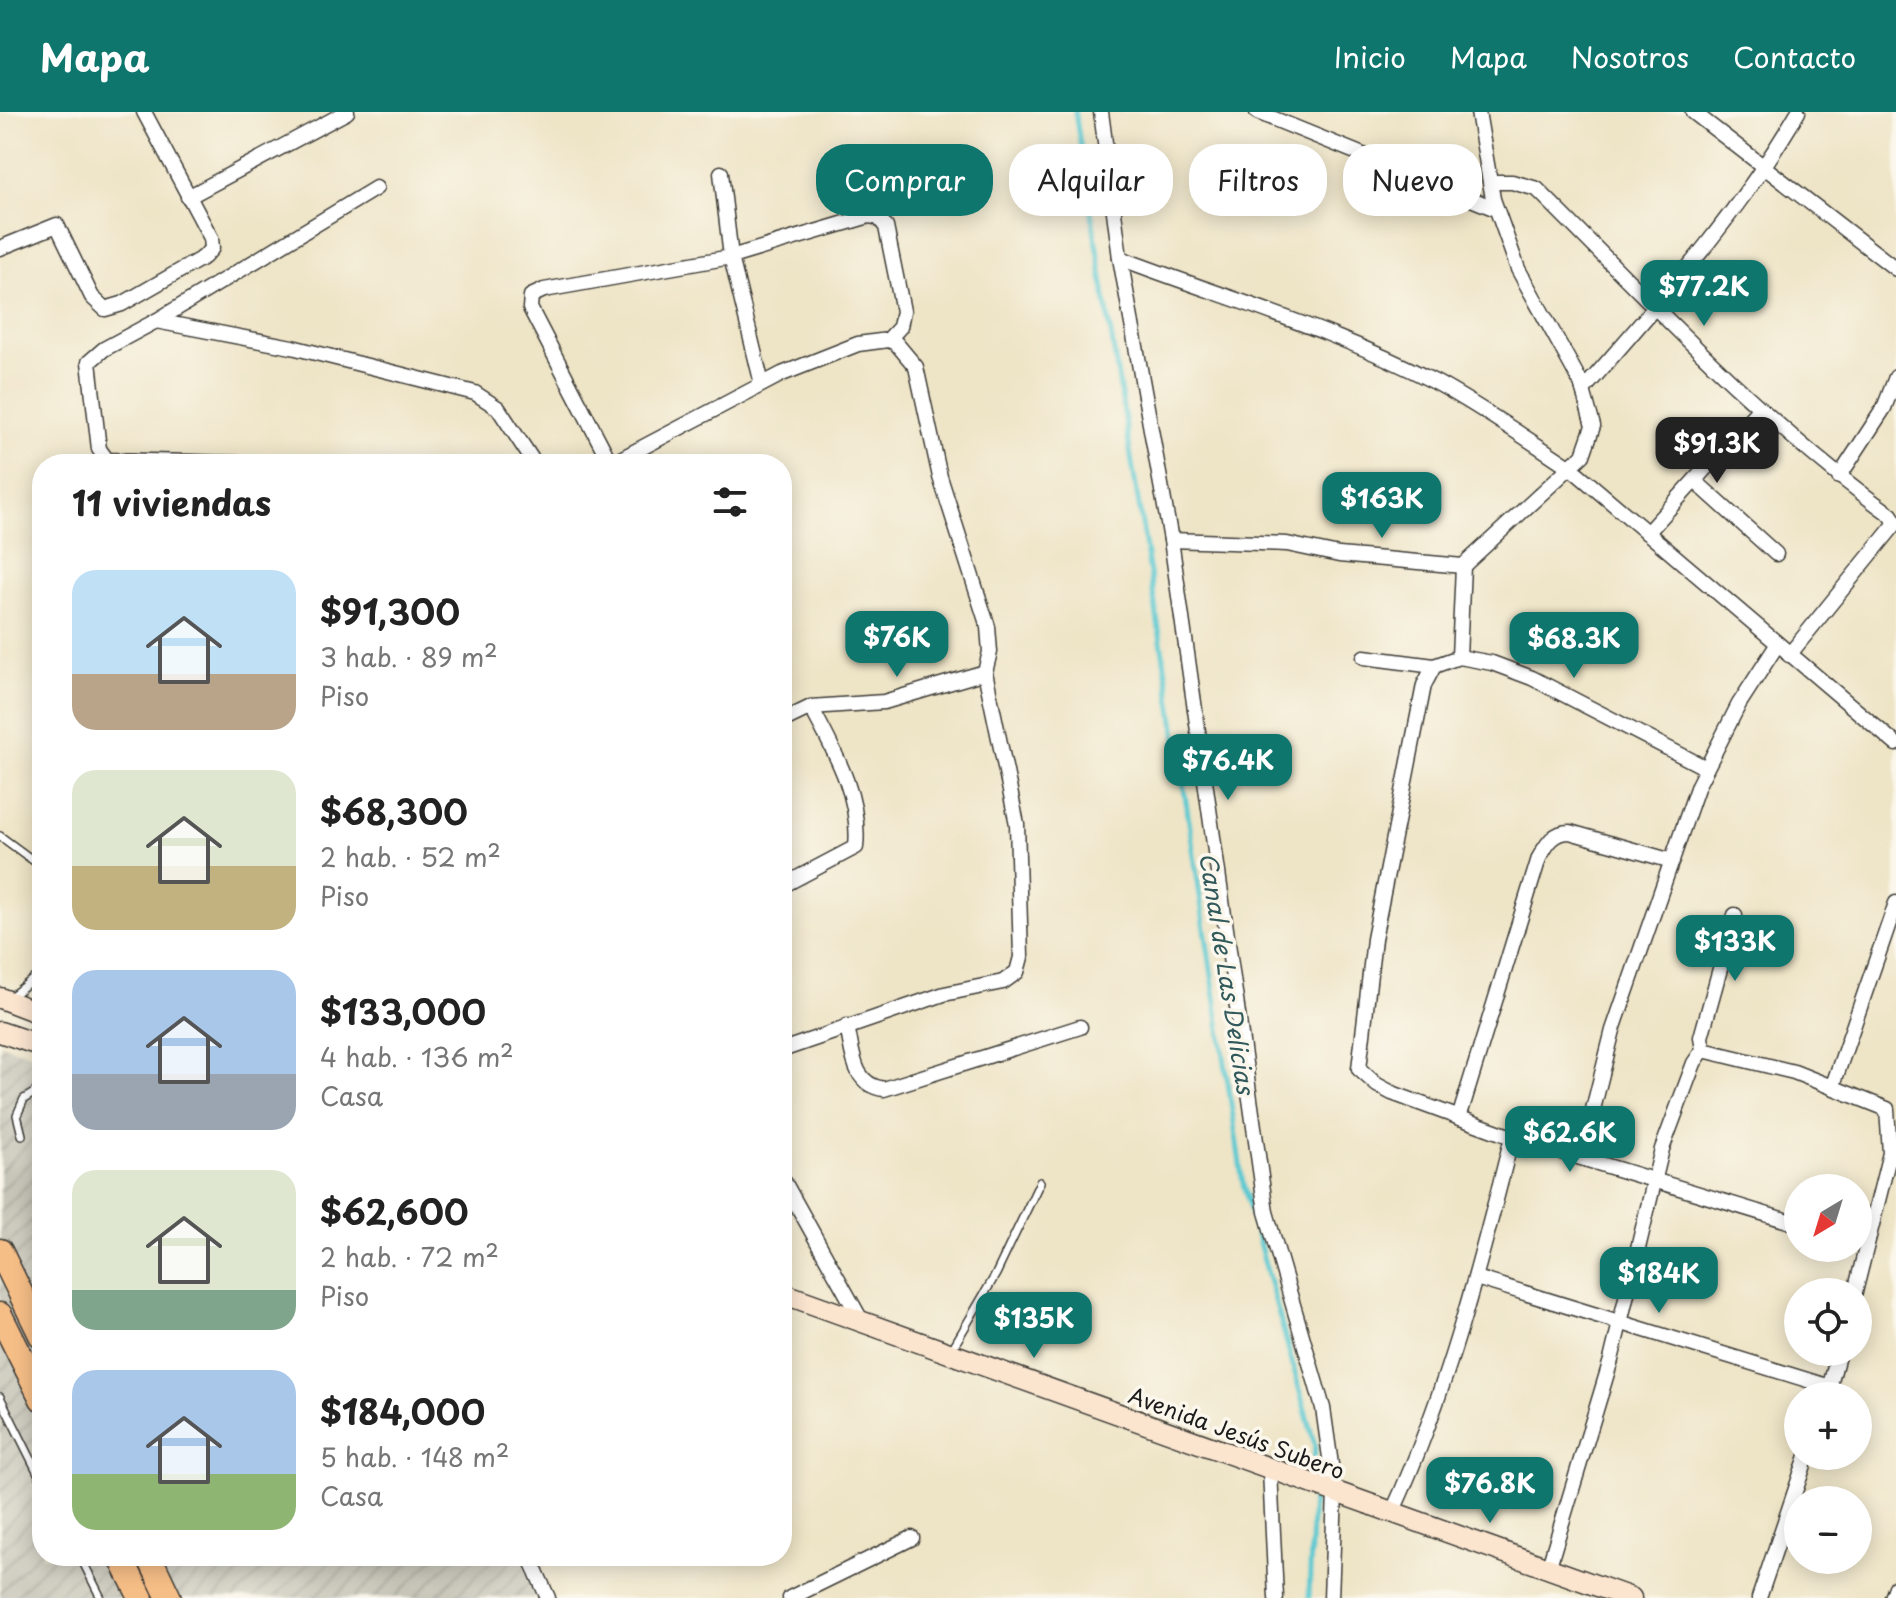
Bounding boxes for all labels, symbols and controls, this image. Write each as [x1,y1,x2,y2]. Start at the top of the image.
text: Mapa [40,28,150,85]
text: Inicio [1334,35,1406,78]
text: Mapa [1450,35,1527,78]
text: Nosotros [1571,35,1689,78]
text: Contacto [1733,35,1856,78]
chip: Comprar [816,144,993,216]
chip: Alquilar [1009,144,1173,216]
chip: Filtros [1189,144,1327,216]
chip: Nuevo [1343,144,1482,216]
pin: $77.2K [1639,260,1769,328]
text: $77.2K [1659,266,1749,305]
pin: $91.3K [1652,417,1782,485]
text: $91.3K [1674,423,1760,462]
pin: $163K [1326,472,1438,540]
text: 11 viviendas [72,476,271,528]
text: $163K [1340,478,1424,517]
icon: filters [708,480,752,524]
text: $91,300 [320,585,460,637]
icon: home [136,602,232,698]
pin: $76K [850,611,944,679]
pin: $68.3K [1509,612,1639,680]
text: $76K [863,617,931,656]
text: $68.3K [1528,618,1620,657]
text: 3 hab. · 89 m² [320,637,498,676]
text: Piso [320,676,369,715]
pin: $76.4K [1163,734,1293,802]
text: $76.4K [1182,740,1274,779]
text: $68,300 [320,785,468,837]
icon: home [136,802,232,898]
text: 2 hab. · 52 m² [320,837,501,876]
water label: Canal de Las Delicias [1191,850,1265,1098]
text: Piso [320,876,369,915]
pin: $133K [1679,915,1791,983]
text: $133K [1694,921,1776,960]
text: $133,000 [320,985,486,1037]
icon: home [136,1002,232,1098]
text: 4 hab. · 136 m² [320,1037,514,1076]
text: Casa [320,1076,383,1115]
pin: $62.6K [1505,1106,1635,1174]
text: $62.6K [1523,1112,1617,1151]
north arrow [1784,1174,1872,1262]
map controls [1784,1174,1872,1574]
text: $62,600 [320,1185,469,1237]
icon: home [136,1202,232,1298]
text: 2 hab. · 72 m² [320,1237,499,1276]
pin: $184K [1603,1247,1715,1315]
text: $184K [1618,1253,1700,1292]
text: Piso [320,1276,369,1315]
button: locate [1784,1278,1872,1366]
pin: $135K [978,1292,1090,1360]
text: $135K [994,1298,1074,1337]
street label: Avenida Jesús Subero [1124,1378,1350,1486]
button: + [1784,1382,1872,1470]
text: $184,000 [320,1385,485,1437]
icon: home [136,1402,232,1498]
text: 5 hab. · 148 m² [320,1437,509,1476]
pin: $76.8K [1425,1457,1555,1525]
text: $76.8K [1444,1463,1536,1502]
text: Casa [320,1476,383,1515]
button: − [1784,1486,1872,1574]

